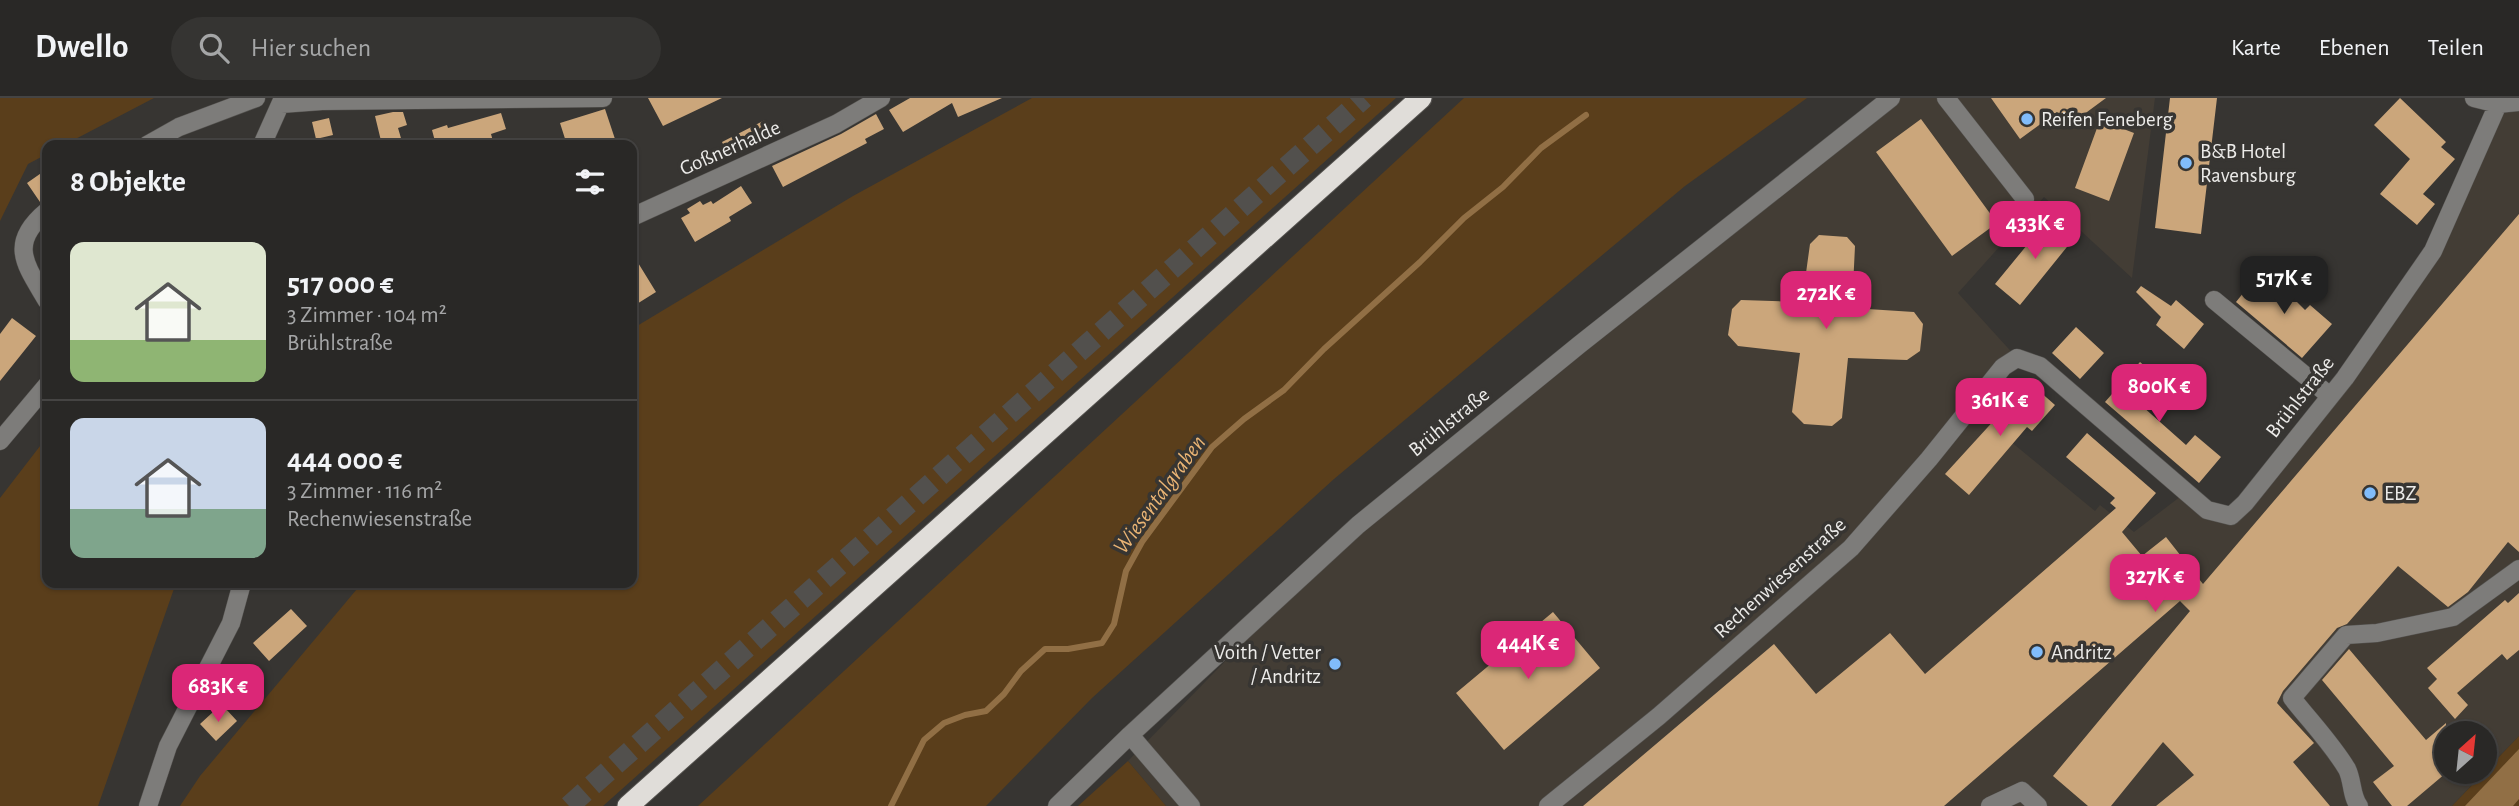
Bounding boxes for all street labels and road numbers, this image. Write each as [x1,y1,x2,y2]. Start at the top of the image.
street label: Goßnerhalde [677,117,783,179]
street label: Brühlstraße [2262,352,2338,442]
street label: Brühlstraße [1405,383,1493,461]
street label: Rechenwiesenstraße [1710,514,1850,642]

